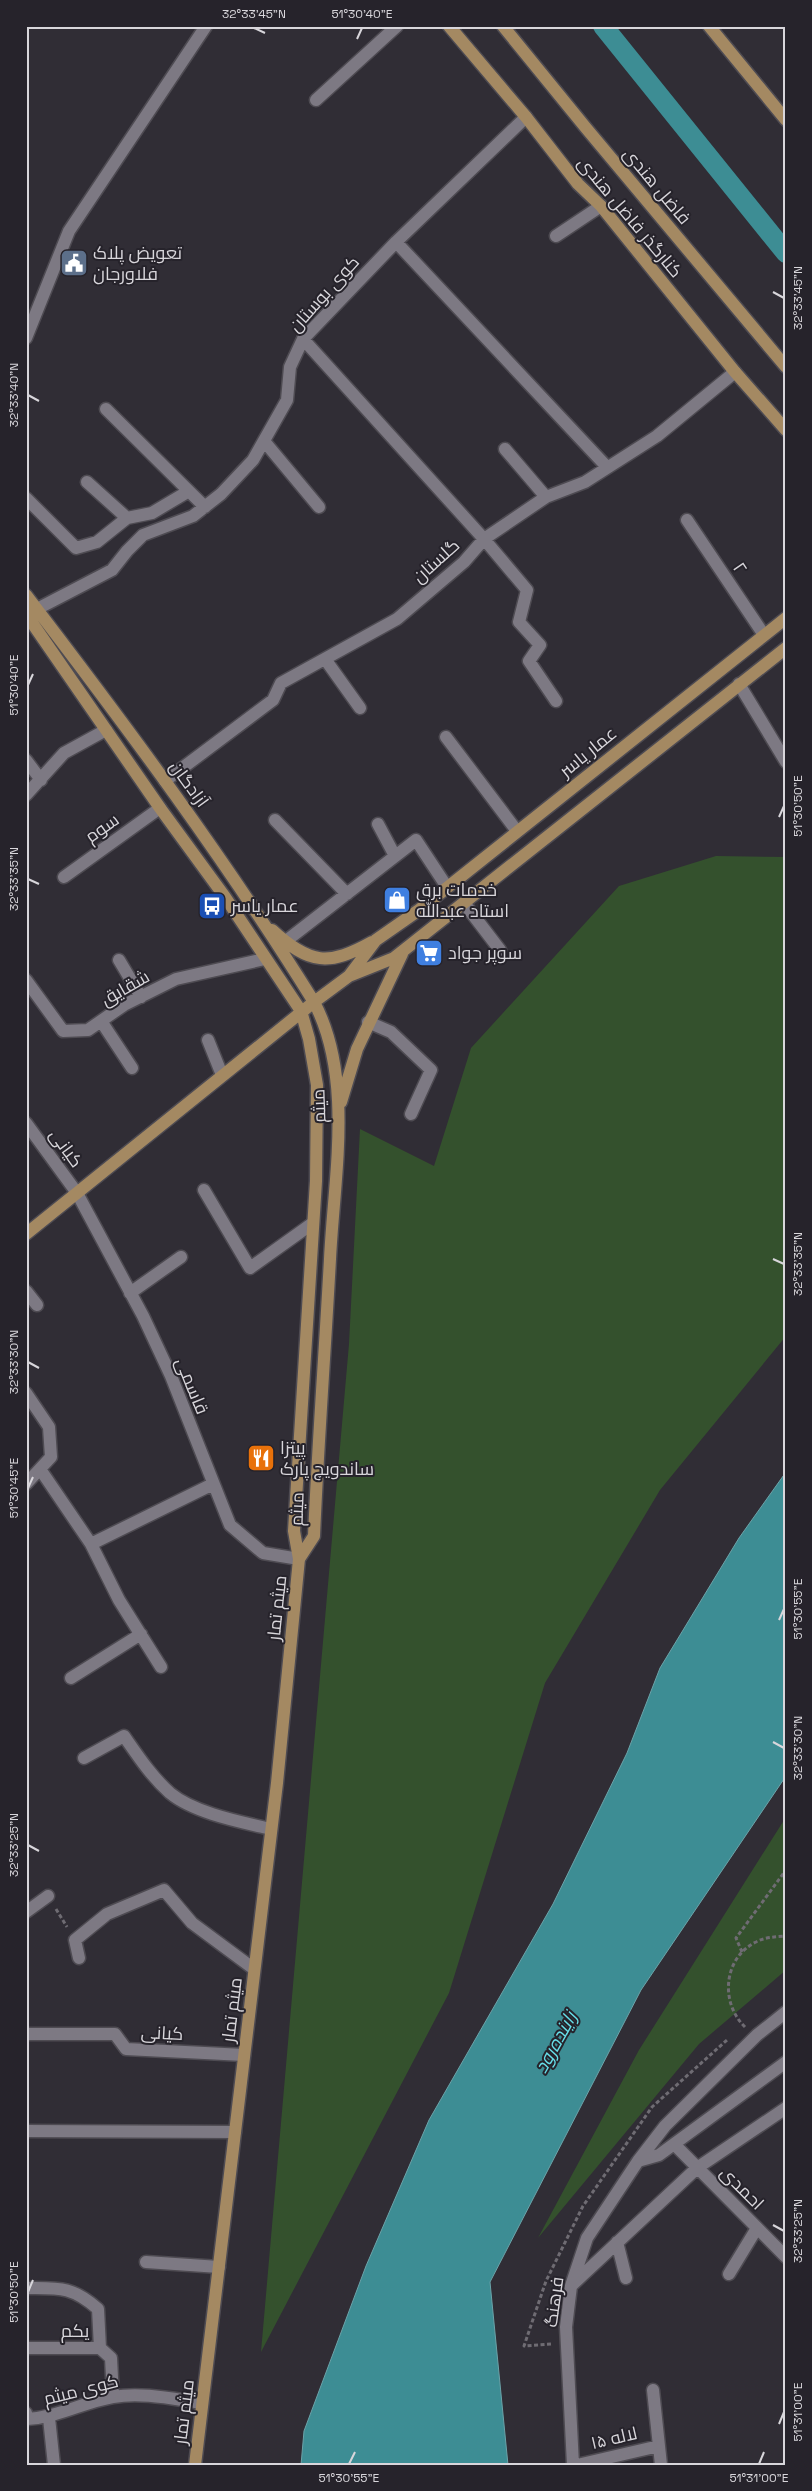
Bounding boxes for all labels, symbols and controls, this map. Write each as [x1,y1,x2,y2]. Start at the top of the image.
text: 32°33'45"N [222,6,286,22]
text: 51°30'40"E [331,6,393,22]
street label: فاضل هندی [618,142,696,229]
street label: کنارگذر فاضل هندی [573,151,688,282]
place label: تعویض پلاک فلاورجان [93,241,182,285]
public building icon: تعویض پلاک فلاورجان [59,248,89,278]
street label: کوی بوستان [283,251,364,337]
text: 32°33'45"N [790,266,806,330]
text: 32°33'40"N [6,363,22,427]
street label: گلستان [407,533,464,588]
street label: ۲ [728,557,753,578]
text: 51°30'40"E [6,654,22,716]
street label: عمار یاسر [553,721,621,782]
street label: آزادگان [165,756,214,812]
text: 51°30'50"E [790,775,806,837]
street label: سوم [80,808,124,848]
text: 32°33'35"N [6,847,22,911]
place label: خدمات برق استاد عبدالله [416,878,509,922]
shop icon: خدمات برق استاد عبدالله [382,885,412,915]
bus stop icon: عمار یاسر [197,891,227,921]
place label: عمار یاسر [230,894,299,917]
supermarket icon: سوپر جواد [414,938,444,968]
place label: سوپر جواد [448,941,522,965]
street label: شقایق [96,964,154,1012]
street label: میثم [306,1089,332,1123]
street label: کیانی [45,1124,88,1172]
text: 32°33'35"N [790,1232,806,1296]
text: 32°33'30"N [6,1330,22,1394]
street label: قاسمی [171,1354,214,1418]
place label: پیتزا ساندویچ پارک [280,1436,374,1481]
restaurant icon: پیتزا ساندویچ پارک [246,1443,276,1473]
text: 51°30'45"E [6,1457,22,1518]
street label: میثم [284,1492,310,1526]
street label: میثم تمار [262,1574,292,1643]
text: 51°30'55"E [790,1578,806,1639]
text: 32°33'30"N [790,1716,806,1780]
text: 32°33'25"N [6,1813,22,1877]
street label: میثم تمار [216,1976,248,2045]
water label: زاینده‌رود [528,2005,583,2077]
street label: کیانی [140,2020,184,2045]
street label: احمدی [716,2161,769,2214]
text: 32°33'25"N [790,2199,806,2263]
text: 51°30'50"E [6,2261,22,2323]
street label: فرهنگ [539,2275,568,2329]
street label: یکم [61,2319,89,2343]
street label: کوی میثم [41,2369,121,2411]
street label: میثم تمار [168,2378,200,2447]
text: 51°31'00"E [790,2382,806,2441]
street label: لاله ۱۵ [588,2421,639,2454]
text: 51°30'55"E [319,2470,380,2486]
text: 51°31'00"E [730,2470,789,2486]

